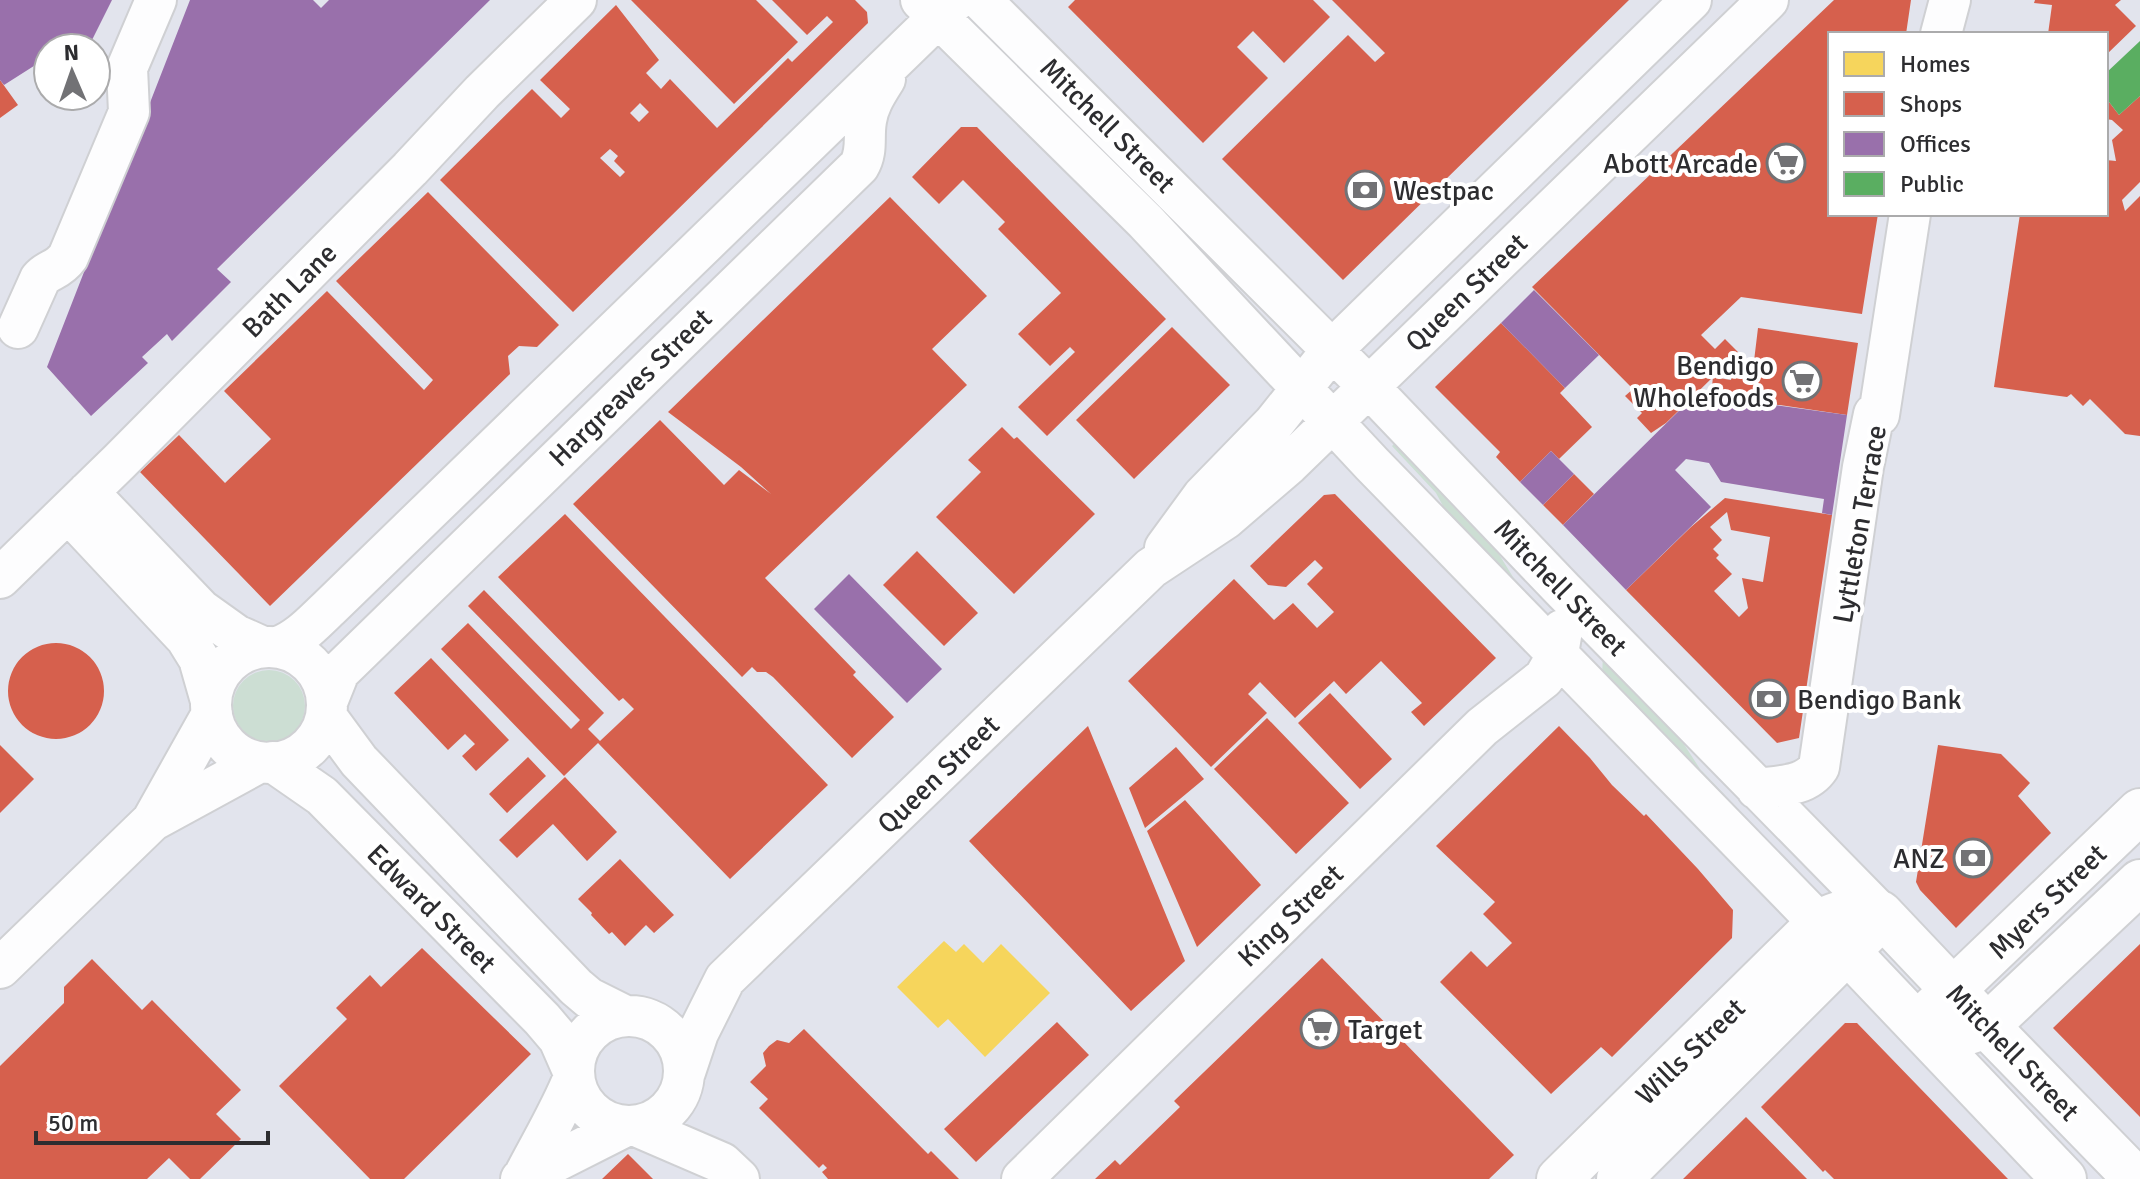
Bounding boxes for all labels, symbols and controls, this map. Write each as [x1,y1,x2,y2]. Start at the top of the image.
north arrow [32,32,112,112]
legend [1828,32,2108,216]
text: N [63,39,79,66]
text: Homes [1900,49,1970,79]
street label: Mitchell Street [1033,51,1182,201]
text: Shops [1900,89,1962,119]
text: Offices [1900,129,1971,159]
supermarket icon: Abott Arcade [1765,142,1807,184]
place label: Abott Arcade [1603,147,1758,181]
bank icon: Westpac [1344,169,1386,211]
text: Public [1900,169,1964,199]
place label: Westpac [1393,174,1494,208]
street label: Queen Street [1399,226,1535,359]
street label: Bath Lane [235,236,344,345]
street label: Hargreaves Street [542,301,719,474]
place label: Bendigo Wholefoods [1633,349,1774,415]
supermarket icon: Bendigo Wholefoods [1781,360,1823,402]
street label: Lyttleton Terrace [1826,422,1894,626]
street label: Mitchell Street [1486,512,1634,663]
bank icon: Bendigo Bank [1748,678,1790,720]
place label: Bendigo Bank [1797,683,1962,717]
street label: Queen Street [871,708,1007,841]
street label: Edward Street [360,837,503,980]
bank icon: ANZ [1952,837,1994,879]
street label: Myers Street [1982,837,2114,966]
place label: ANZ [1893,842,1945,876]
street label: King Street [1231,857,1351,974]
street label: Mitchell Street [1938,977,2086,1128]
street label: Wills Street [1629,991,1753,1112]
supermarket icon: Target [1299,1008,1341,1050]
place label: Target [1348,1013,1423,1047]
scale bar [36,1095,268,1145]
text: 50 m [48,1108,98,1138]

